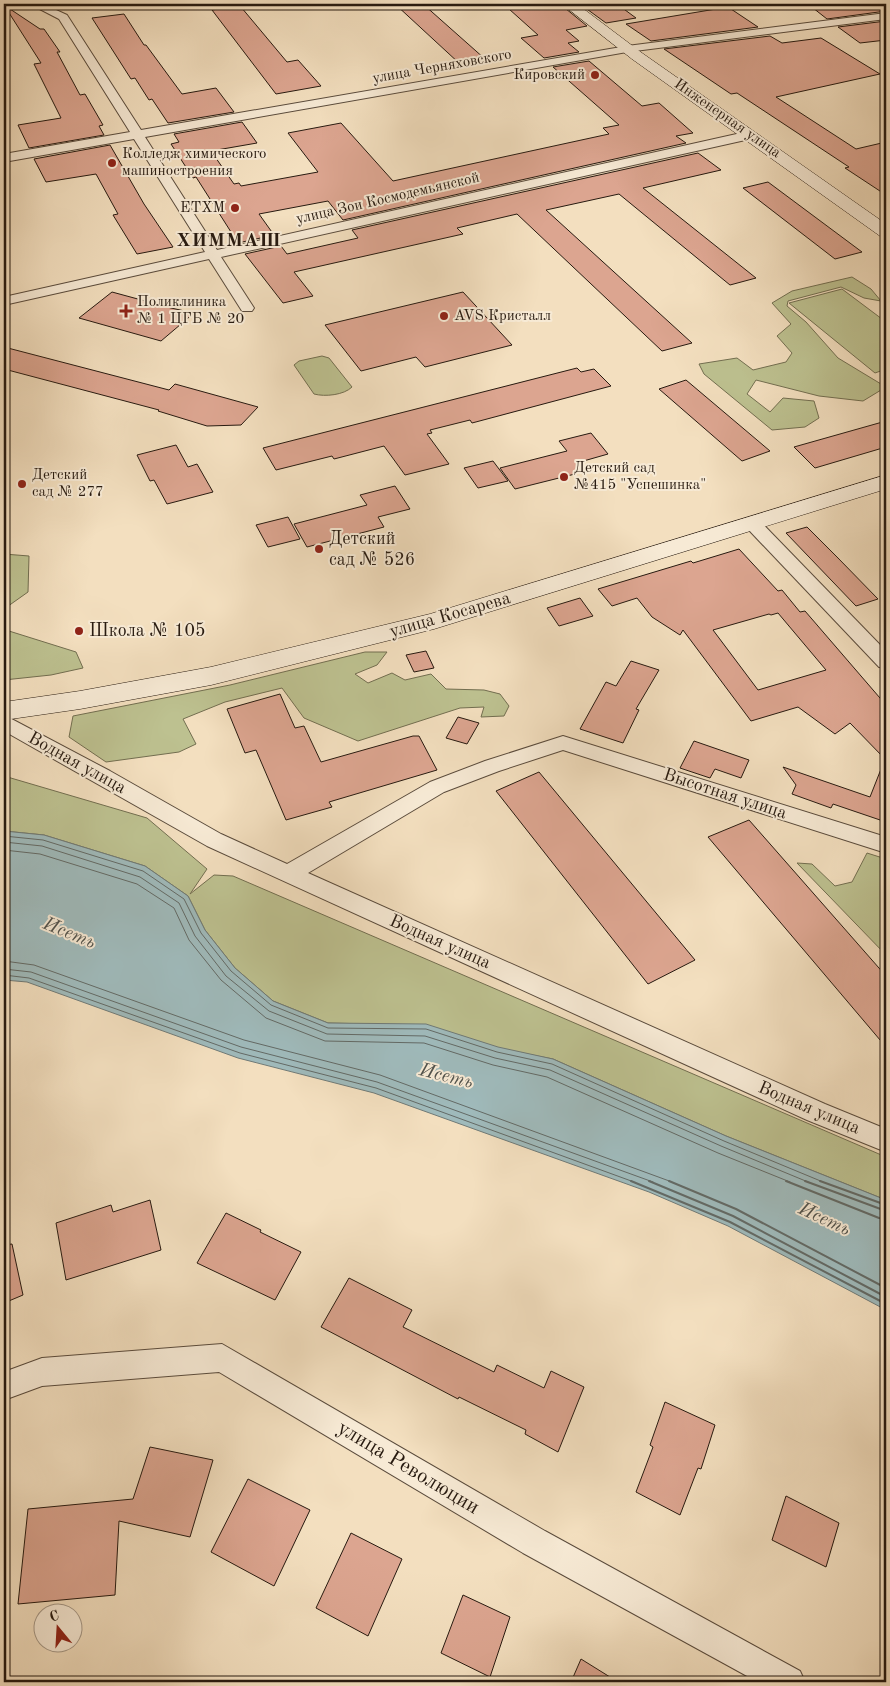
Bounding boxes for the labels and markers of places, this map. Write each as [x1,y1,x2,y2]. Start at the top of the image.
place label: Кировский [513,68,585,83]
marker: Кировский [589,69,601,81]
place label: Колледж химического машиностроения [122,147,266,179]
marker: Колледж химического машиностроения [106,157,118,169]
place label: ЕТХМ [180,201,225,216]
marker: ЕТХМ [229,202,241,214]
place label: Поликлиника № 1 ЦГБ № 20 [137,295,244,327]
marker: Поликлиника № 1 ЦГБ № 20 [119,304,133,318]
place label: AVS Кристалл [454,309,551,324]
marker: AVS Кристалл [438,310,450,322]
place label: Детский сад №415 "Успешинка" [574,461,706,493]
place label: Детcкий сад № 277 [32,468,104,500]
marker: Детский сад №415 "Успешинка" [558,471,570,483]
marker: Детcкий сад № 277 [16,478,28,490]
place label: Детcкий сад № 526 [329,530,415,569]
marker: Детcкий сад № 526 [313,543,325,555]
place label: Школа № 105 [89,622,205,640]
marker: Школа № 105 [73,625,85,637]

